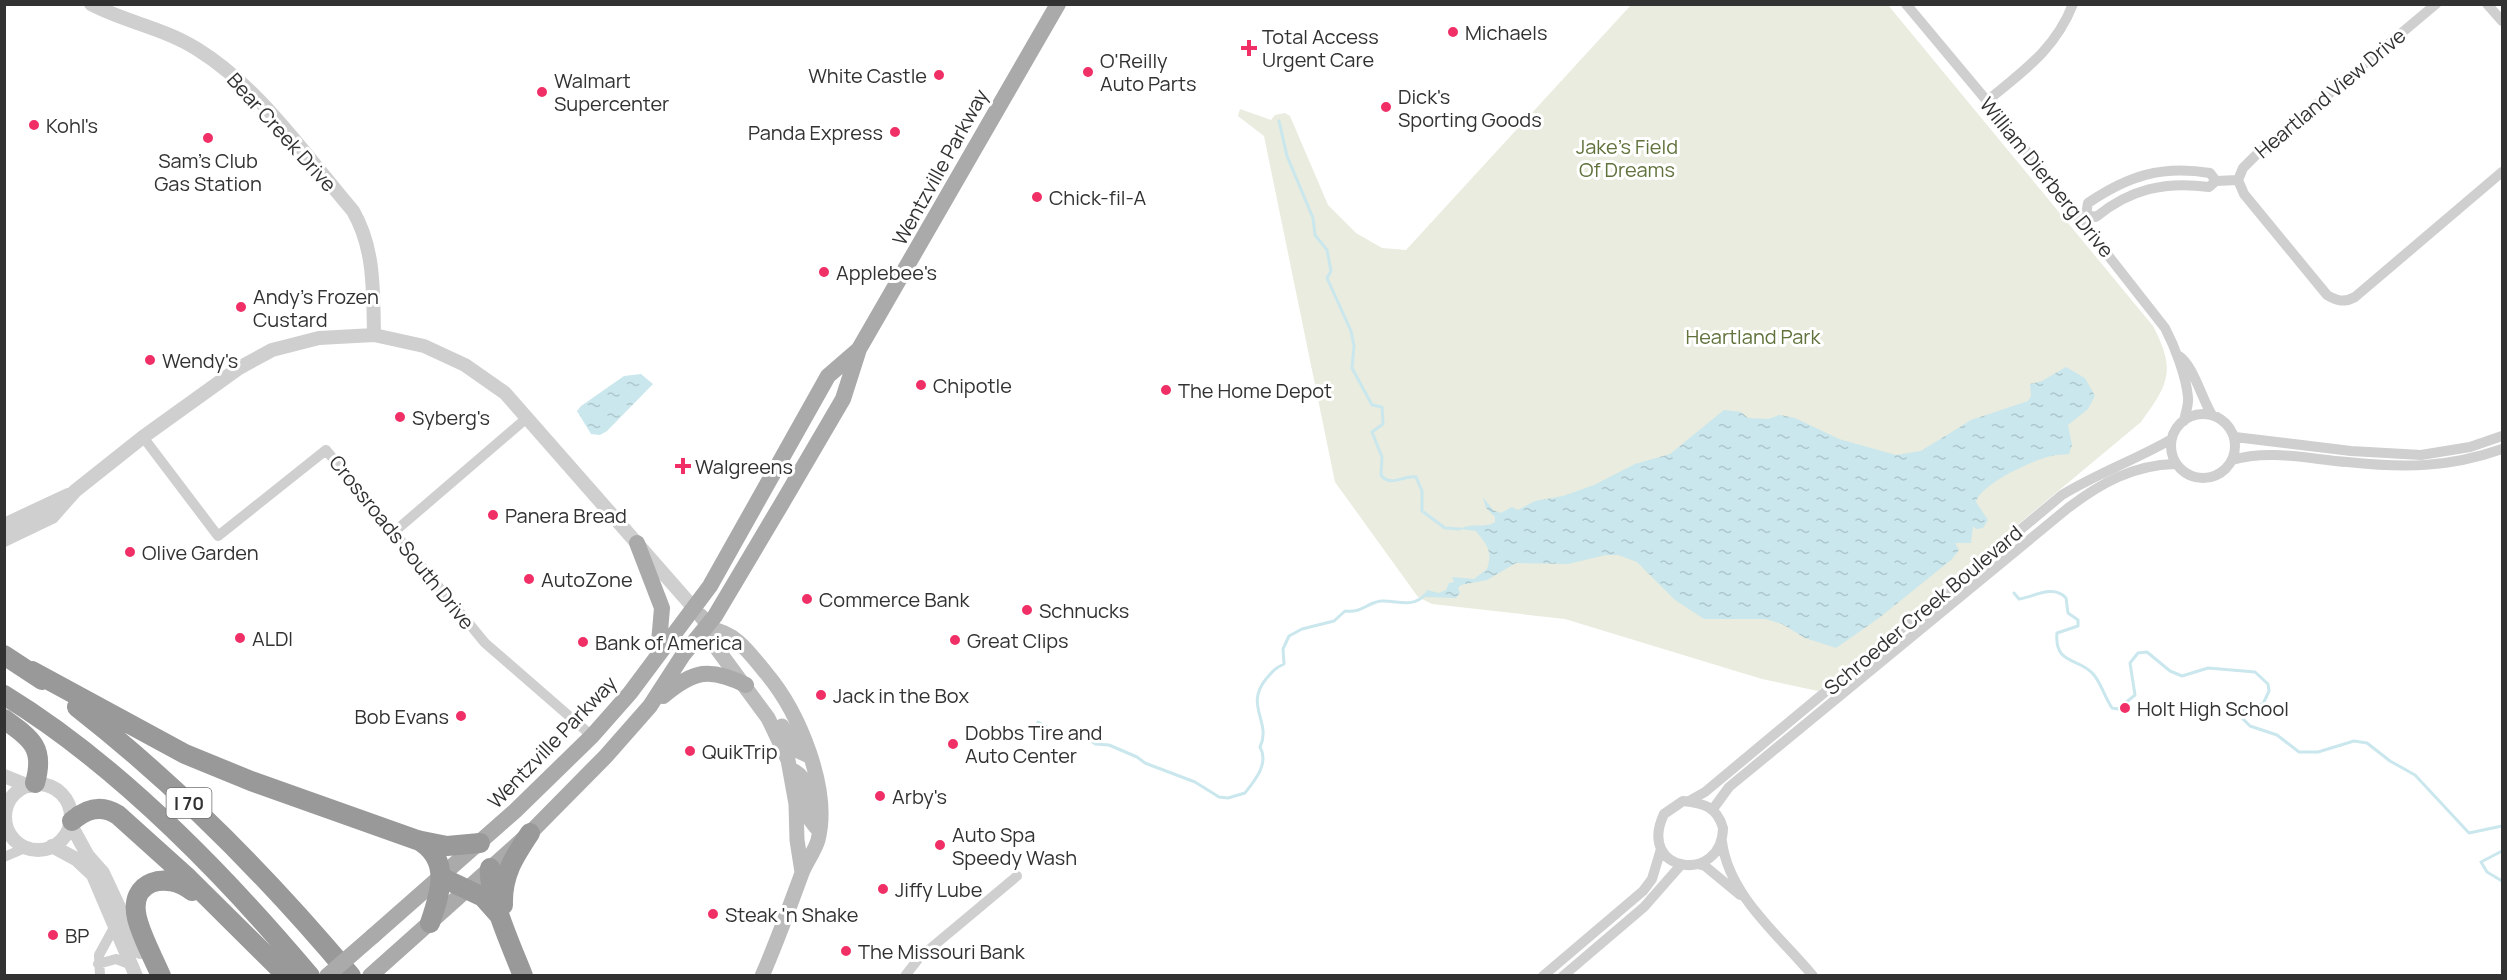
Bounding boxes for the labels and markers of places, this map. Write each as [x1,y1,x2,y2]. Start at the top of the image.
place label: Michaels [1465,19,1547,46]
place label: Total Access Urgent Care [1262,23,1379,73]
marker: Michaels [1446,25,1460,39]
marker: Total Access Urgent Care [1240,39,1258,57]
place label: O'Reilly Auto Parts [1100,47,1196,97]
place label: White Castle [808,62,927,89]
marker: O'Reilly Auto Parts [1081,65,1095,79]
place label: Walmart Supercenter [554,67,669,117]
marker: White Castle [932,68,946,82]
place label: Dick's Sporting Goods [1398,83,1542,133]
marker: Walmart Supercenter [535,85,549,99]
marker: Dick's Sporting Goods [1379,100,1393,114]
place label: Kohl's [46,112,98,139]
marker: Kohl's [27,118,41,132]
place label: Panda Express [748,119,883,146]
marker: Panda Express [888,125,902,139]
marker: Sam's Club Gas Station [201,131,215,145]
place label: Sam's Club Gas Station [154,147,262,197]
place label: Chick-fil-A [1049,184,1146,211]
marker: Chick-fil-A [1030,190,1044,204]
place label: Applebee's [836,259,937,286]
marker: Applebee's [817,265,831,279]
place label: Andy's Frozen Custard [253,283,379,333]
marker: Andy's Frozen Custard [234,300,248,314]
place label: Wendy's [162,347,238,374]
marker: Wendy's [143,353,157,367]
place label: Chipotle [933,372,1012,399]
place label: The Home Depot [1178,377,1332,404]
marker: Chipotle [914,378,928,392]
marker: The Home Depot [1159,383,1173,397]
place label: Syberg's [412,404,490,431]
marker: Syberg's [393,410,407,424]
place label: Walgreens [695,453,793,480]
marker: Walgreens [676,459,690,473]
place label: Panera Bread [505,502,627,529]
marker: Panera Bread [486,508,500,522]
place label: Olive Garden [142,539,259,566]
marker: Olive Garden [123,545,137,559]
place label: AutoZone [541,566,633,593]
marker: AutoZone [522,572,536,586]
place label: Commerce Bank [819,586,970,613]
marker: Commerce Bank [800,592,814,606]
place label: Schnucks [1039,597,1129,624]
marker: Schnucks [1020,603,1034,617]
place label: ALDI [252,625,293,652]
place label: Great Clips [967,627,1069,654]
place label: Bank of America [595,629,742,656]
marker: ALDI [233,631,247,645]
marker: Great Clips [948,633,962,647]
marker: Bank of America [576,635,590,649]
place label: Jack in the Box [833,682,969,709]
marker: Jack in the Box [814,688,828,702]
place label: Holt High School [2137,695,2289,722]
marker: Holt High School [2118,701,2132,715]
place label: Bob Evans [355,703,449,730]
marker: Bob Evans [454,709,468,723]
place label: Dobbs Tire and Auto Center [965,719,1102,769]
marker: Dobbs Tire and Auto Center [946,737,960,751]
place label: QuikTrip [702,738,778,765]
marker: QuikTrip [683,744,697,758]
place label: Arby's [892,783,947,810]
marker: Arby's [873,789,887,803]
place label: Auto Spa Speedy Wash [952,821,1077,871]
marker: Auto Spa Speedy Wash [933,838,947,852]
place label: Jiffy Lube [895,876,982,903]
marker: Jiffy Lube [876,882,890,896]
place label: Steak 'n Shake [725,901,858,928]
marker: Steak 'n Shake [706,907,720,921]
place label: BP [65,922,89,949]
marker: BP [46,928,60,942]
place label: The Missouri Bank [858,938,1026,965]
marker: The Missouri Bank [839,944,853,958]

